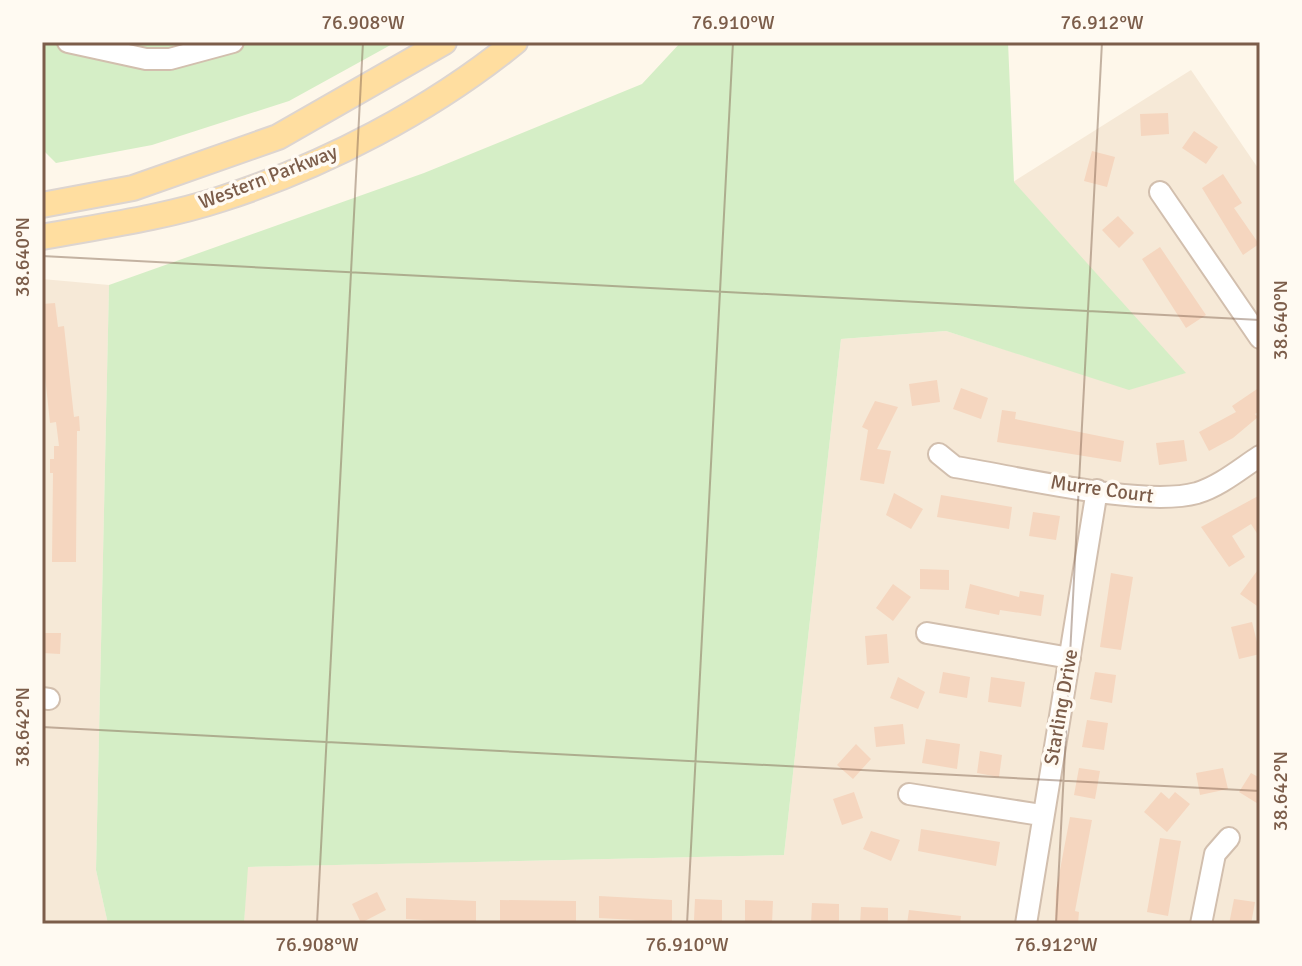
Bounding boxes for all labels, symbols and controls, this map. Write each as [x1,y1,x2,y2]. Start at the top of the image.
text: 76.908°W [321,10,405,35]
text: 76.910°W [691,10,775,35]
text: 76.912°W [1060,10,1144,35]
street label: Western Parkway [195,139,341,215]
text: 38.640°N [10,217,35,297]
text: 38.640°N [1268,280,1293,360]
street label: Murre Court [1049,469,1155,509]
street label: Starling Drive [1038,647,1084,767]
text: 38.642°N [10,687,35,767]
text: 38.642°N [1268,751,1293,831]
text: 76.908°W [275,932,359,957]
text: 76.910°W [645,932,729,957]
text: 76.912°W [1014,932,1098,957]

